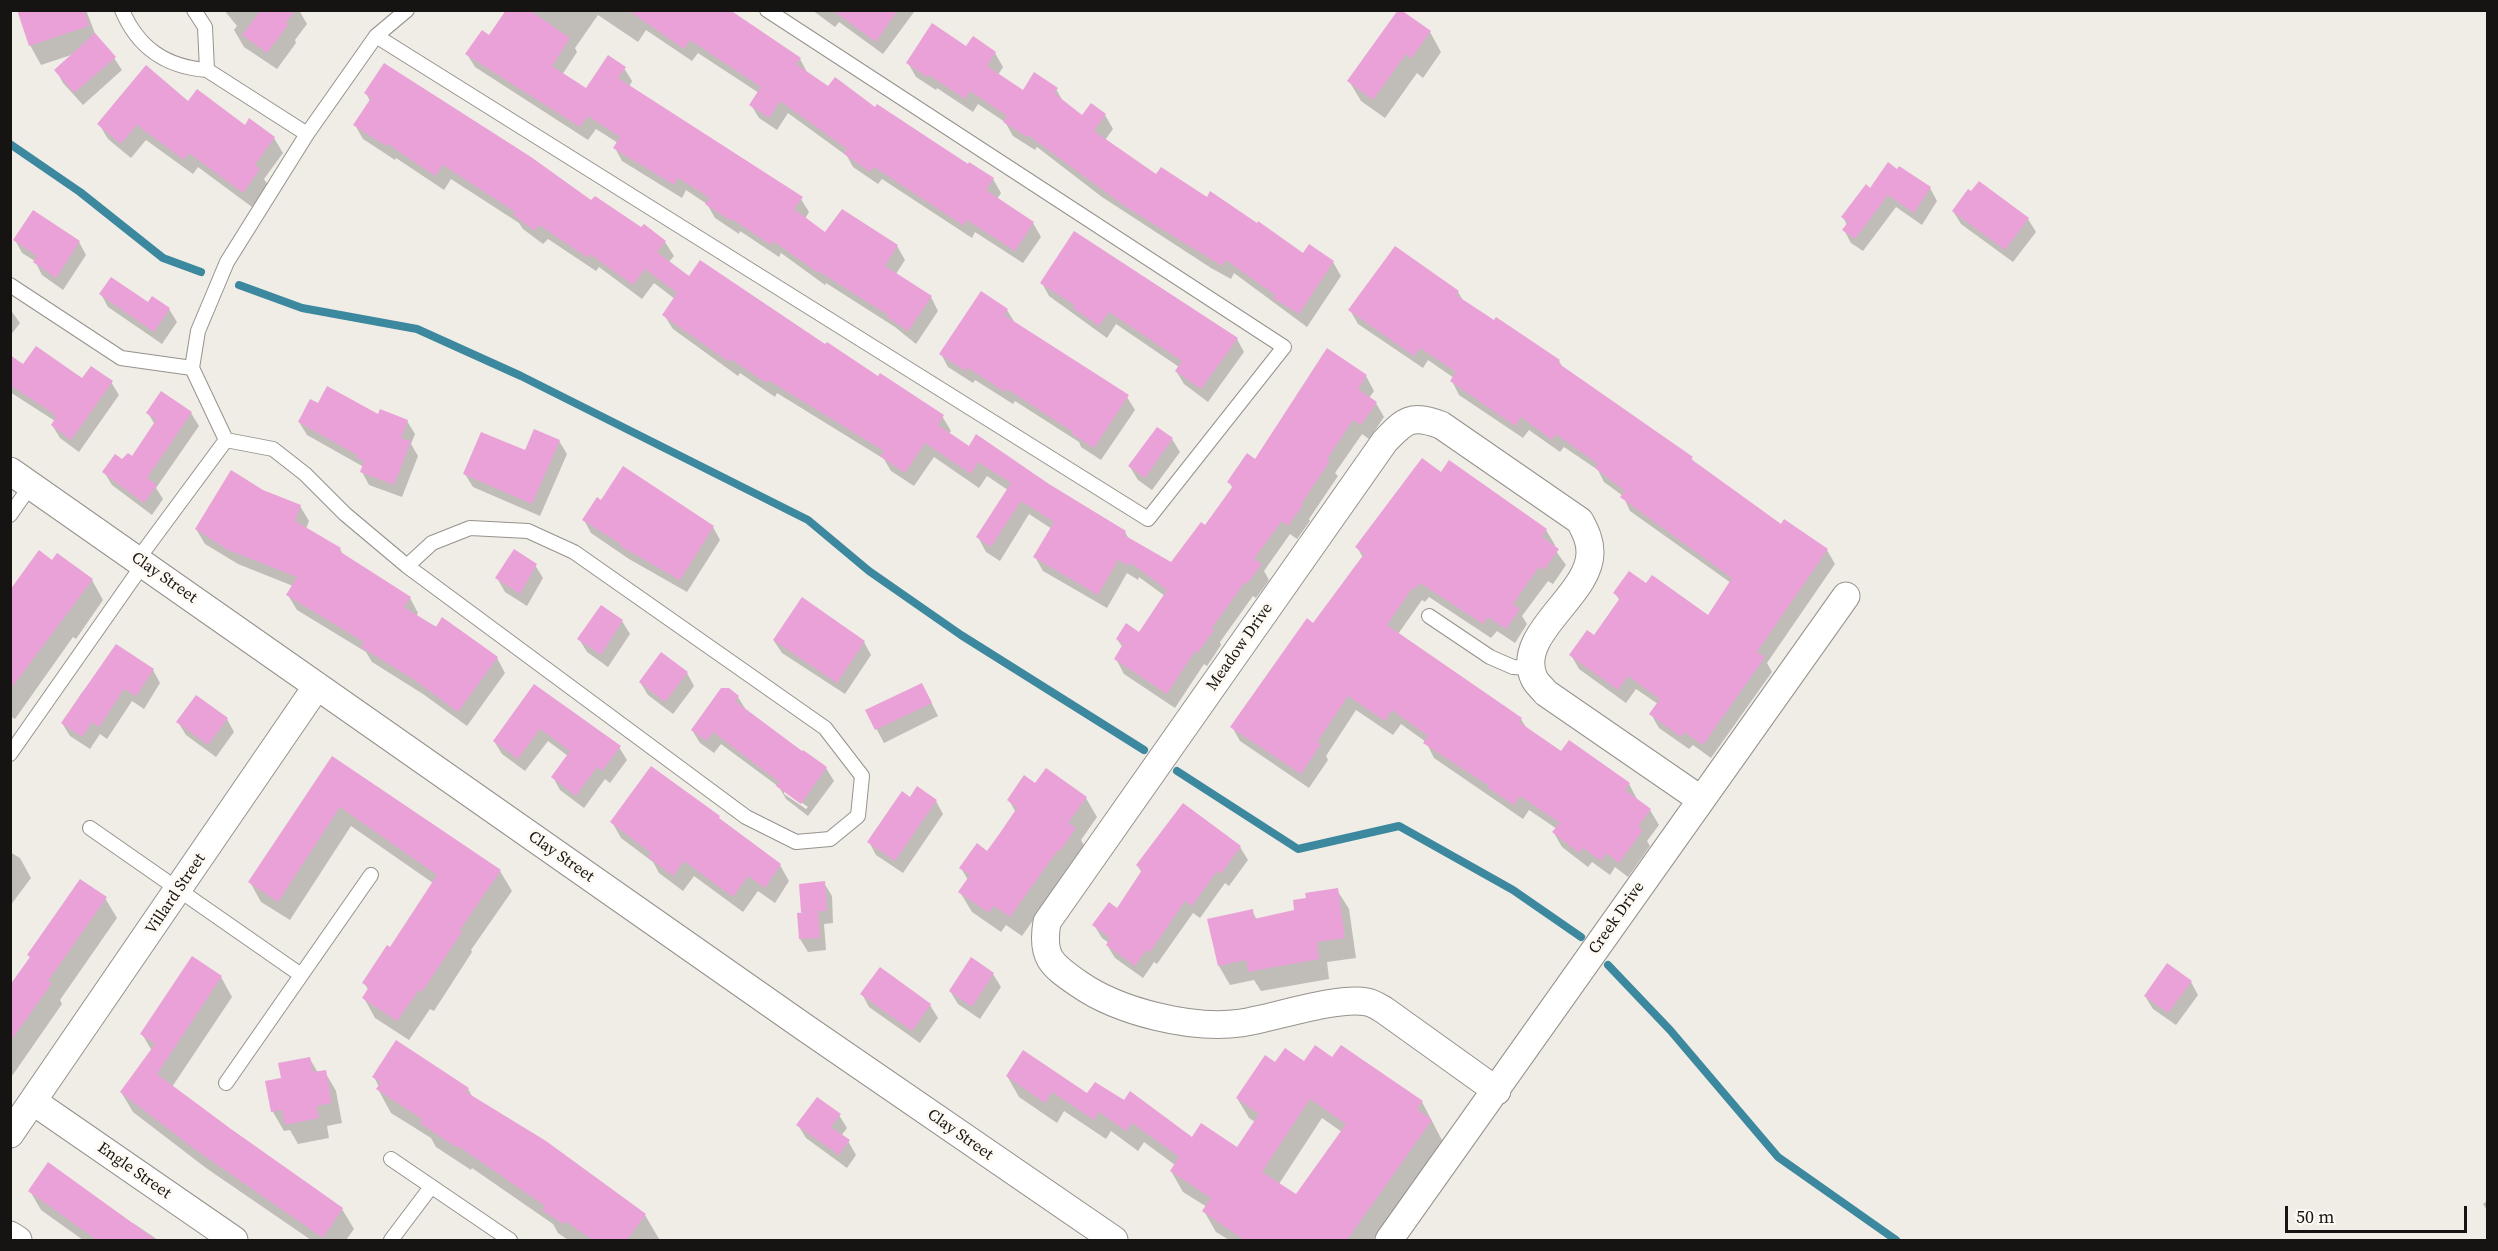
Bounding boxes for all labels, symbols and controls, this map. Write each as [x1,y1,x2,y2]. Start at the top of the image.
street label: Clay Street [127,548,201,608]
street label: Meadow Drive [1203,599,1277,695]
street label: Clay Street [524,827,598,887]
street label: Villard Street [142,850,210,938]
street label: Creek Drive [1585,878,1649,958]
street label: Clay Street [923,1105,997,1165]
street label: Engle Street [93,1139,175,1203]
scale bar [2288,1194,2470,1232]
text: 50 m [2296,1204,2334,1229]

